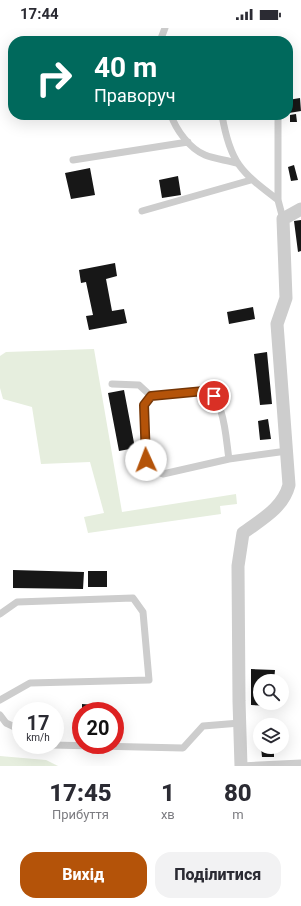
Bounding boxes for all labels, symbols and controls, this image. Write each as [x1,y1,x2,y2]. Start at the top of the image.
text: 17:44 [20,5,59,23]
text: 40 m [94,51,157,84]
icon: right [28,52,80,104]
text: Праворуч [94,85,176,106]
pin [197,379,231,413]
icon: arrive [203,385,225,407]
position arrow [125,439,167,481]
map controls [253,674,289,754]
button: search [253,674,289,710]
speed limit sign: 20 [72,702,124,754]
text: 17 [27,711,49,735]
button: layers [253,718,289,754]
text: km/h [26,732,50,743]
text: 17:45 [49,779,112,807]
text: 1 [161,779,175,807]
text: 80 [224,779,252,807]
text: Прибуття [52,807,109,822]
text: хв [161,807,175,822]
text: m [232,807,244,822]
button: Вихід [20,852,147,898]
button: Поділитися [155,852,281,898]

